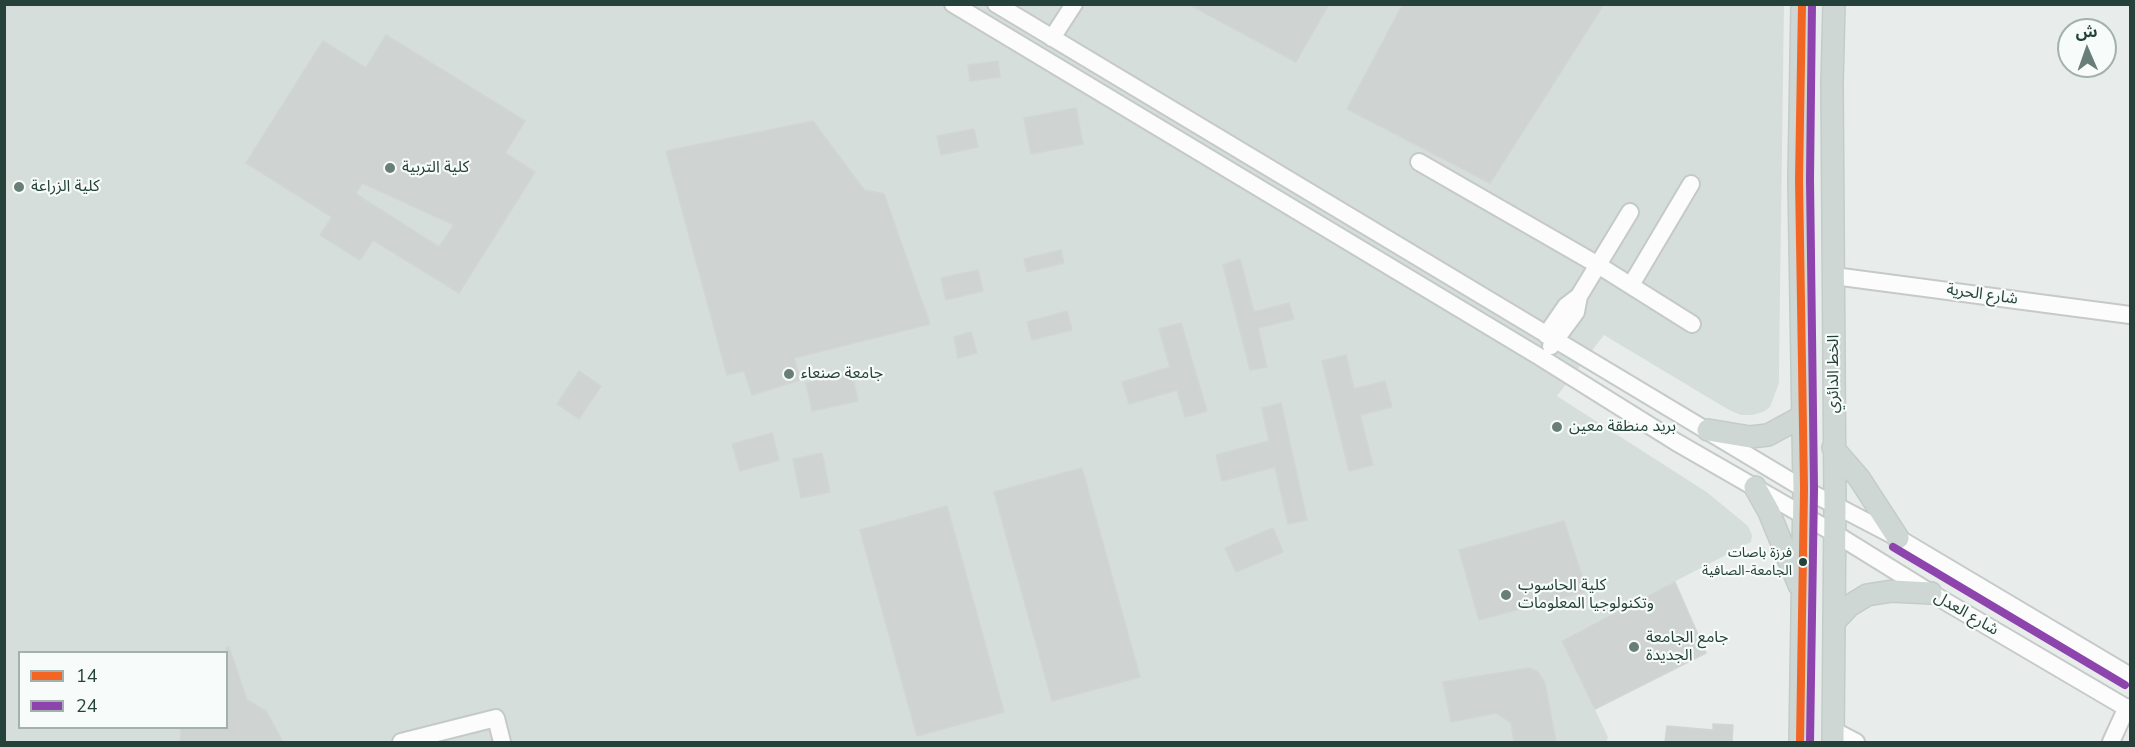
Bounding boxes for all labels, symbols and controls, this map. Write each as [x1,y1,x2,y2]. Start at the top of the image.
north arrow [2057,18,2117,78]
text: ش [2075,21,2098,43]
place label: كلية التربية [402,158,469,178]
marker: كلية التربية [383,161,397,175]
place label: كلية الزراعة [31,177,100,197]
marker: كلية الزراعة [12,180,26,194]
street label: شارع الحرية [1945,280,2019,310]
street label: الخط الدائري [1824,335,1844,413]
place label: جامعة صنعاء [801,364,883,384]
marker: جامعة صنعاء [782,367,796,381]
place label: بريد منطقة معين [1569,417,1676,437]
marker: بريد منطقة معين [1550,420,1564,434]
place label: فرزة باصات الجامعة-الصافية [1702,546,1792,578]
marker: فرزة باصات الجامعة-الصافية [1797,556,1809,568]
place label: كلية الحاسوب وتكنولوجيا المعلومات [1518,576,1654,614]
marker: كلية الحاسوب وتكنولوجيا المعلومات [1499,588,1513,602]
street label: شارع العدل [1930,588,2002,640]
place label: جامع الجامعة الجديدة [1646,628,1728,666]
marker: جامع الجامعة الجديدة [1627,640,1641,654]
legend [18,651,228,729]
text: 14 [76,664,98,688]
text: 24 [76,694,98,718]

